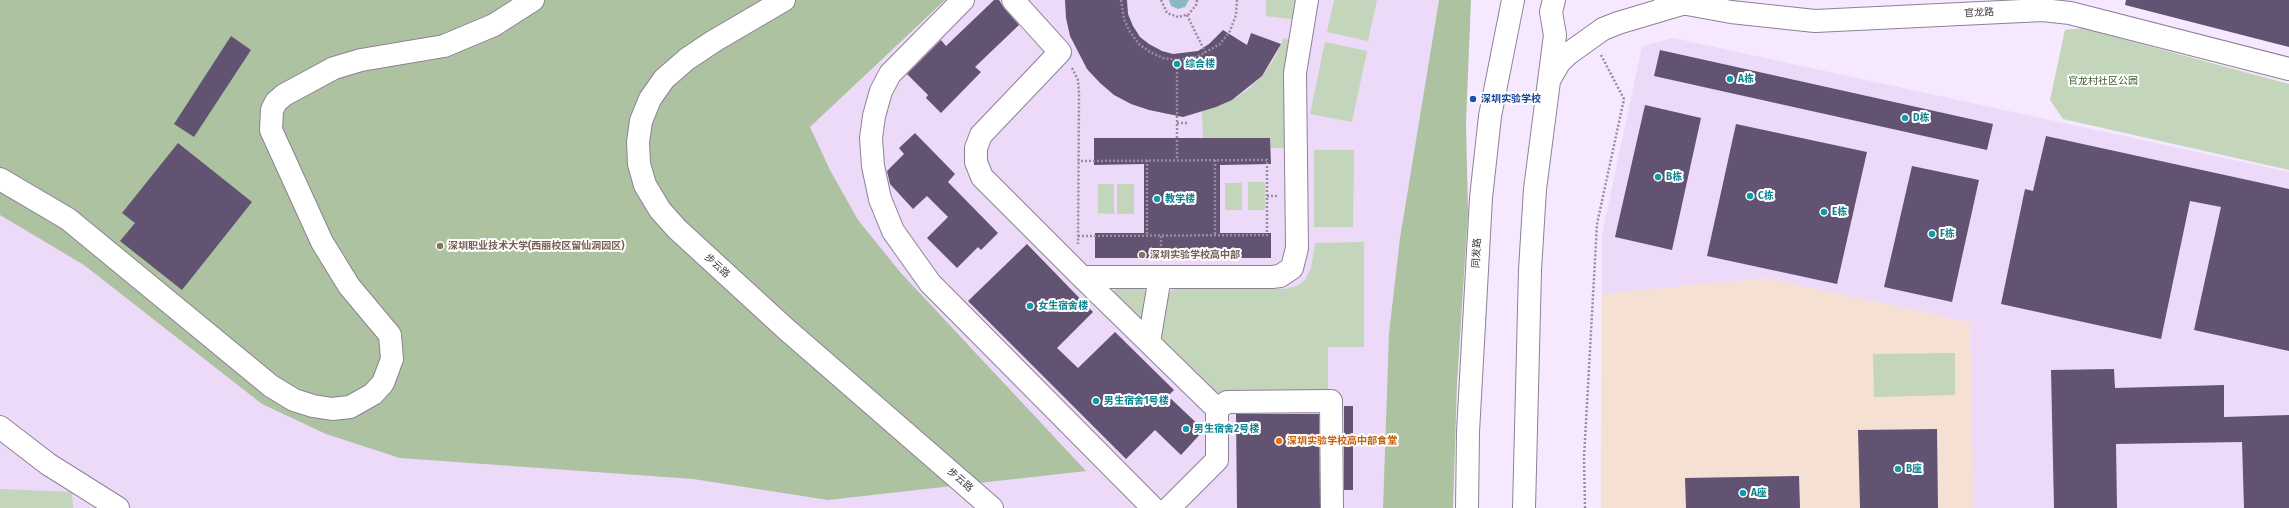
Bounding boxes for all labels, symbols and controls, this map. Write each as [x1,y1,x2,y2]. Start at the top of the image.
street label: 官龙路 [1964,6,1994,20]
place label: 综合楼 [1185,58,1215,70]
marker: 综合楼 [1172,59,1182,69]
place label: A栋 [1738,73,1754,85]
marker: A栋 [1725,74,1735,84]
park label: 官龙村社区公园 [2068,75,2138,87]
place label: 深圳实验学校 [1481,93,1541,105]
marker: 深圳实验学校 [1468,94,1478,104]
place label: D栋 [1913,112,1930,124]
marker: D栋 [1900,113,1910,123]
place label: B栋 [1666,171,1682,183]
marker: B栋 [1653,172,1663,182]
place label: C栋 [1758,190,1774,202]
marker: C栋 [1745,191,1755,201]
place label: 教学楼 [1165,193,1195,205]
marker: 教学楼 [1152,194,1162,204]
place label: E栋 [1832,206,1847,218]
marker: E栋 [1819,207,1829,217]
place label: F栋 [1940,228,1955,240]
marker: F栋 [1927,229,1937,239]
street label: 同发路 [1470,238,1484,268]
place label: 深圳职业技术大学(西丽校区留仙洞园区) [448,240,624,252]
marker: 深圳职业技术大学(西丽校区留仙洞园区) [435,241,445,251]
place label: 深圳实验学校高中部 [1150,249,1240,261]
marker: 深圳实验学校高中部 [1137,250,1147,260]
street label: 步云路 [702,252,732,280]
place label: 女生宿舍楼 [1038,300,1088,312]
marker: 女生宿舍楼 [1025,301,1035,311]
place label: 男生宿舍1号楼 [1104,395,1169,407]
marker: 男生宿舍1号楼 [1091,396,1101,406]
place label: 男生宿舍2号楼 [1194,423,1259,435]
marker: 男生宿舍2号楼 [1181,424,1191,434]
place label: 深圳实验学校高中部食堂 [1287,435,1397,447]
marker: 深圳实验学校高中部食堂 [1274,436,1284,446]
place label: B座 [1906,463,1922,475]
marker: B座 [1893,464,1903,474]
street label: 步云路 [945,466,975,494]
place label: A座 [1751,487,1767,499]
marker: A座 [1738,488,1748,498]

